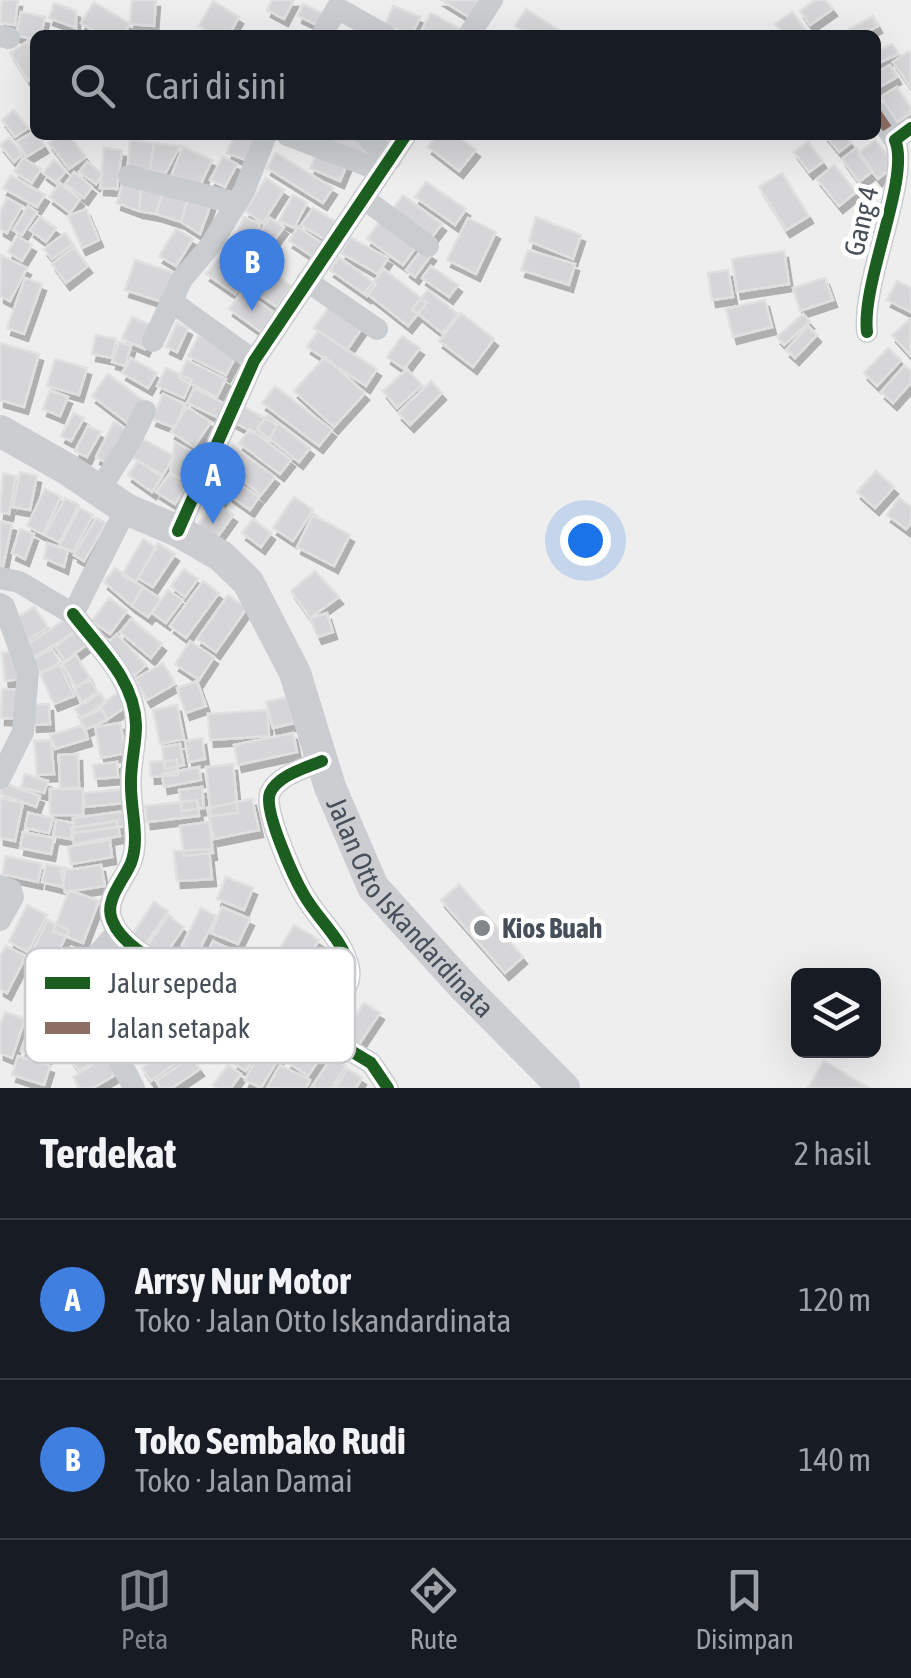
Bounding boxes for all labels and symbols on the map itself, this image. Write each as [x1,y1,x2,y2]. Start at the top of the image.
street label: Gang 4 [837,183,885,259]
pin: B [220,228,284,311]
pin: A [180,442,246,524]
your location [560,515,611,566]
street label: Jalan Otto Iskandardinata [320,792,501,1024]
place label: Kios Buah [502,912,602,944]
marker: Kios Buah [471,917,493,939]
legend [25,948,355,1063]
text: Jalur sepeda [108,967,238,999]
text: Jalan setapak [108,1012,250,1044]

